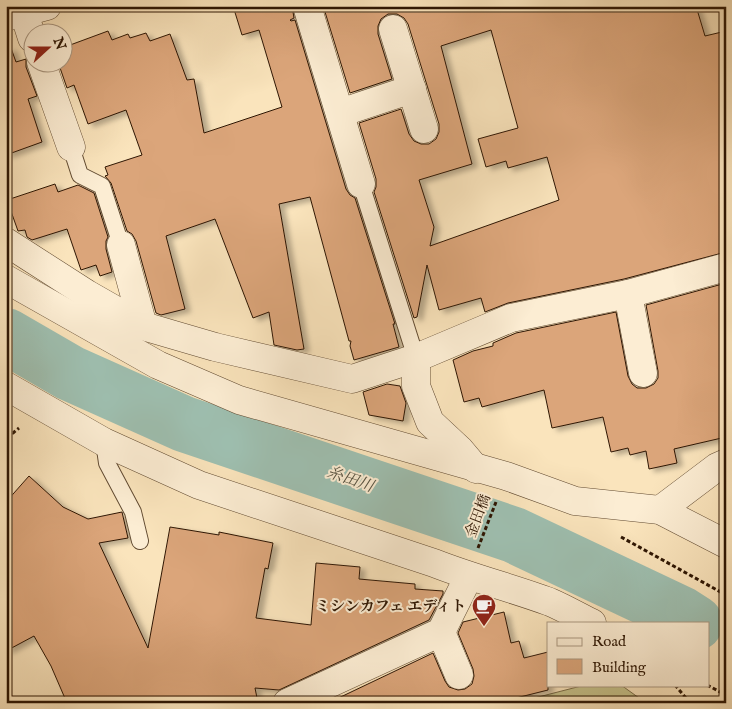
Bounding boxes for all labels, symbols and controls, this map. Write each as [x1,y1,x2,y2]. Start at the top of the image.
north arrow [22,22,72,72]
text: N [48,34,70,53]
water label: 糸田川 [324,463,378,498]
street label: 金田橋 [461,492,495,540]
cafe icon: ミシンカフェ エディト [471,593,497,627]
place label: ミシンカフェ エディト [315,597,466,616]
legend [547,622,710,686]
text: Road [592,632,627,651]
text: Building [592,658,647,677]

